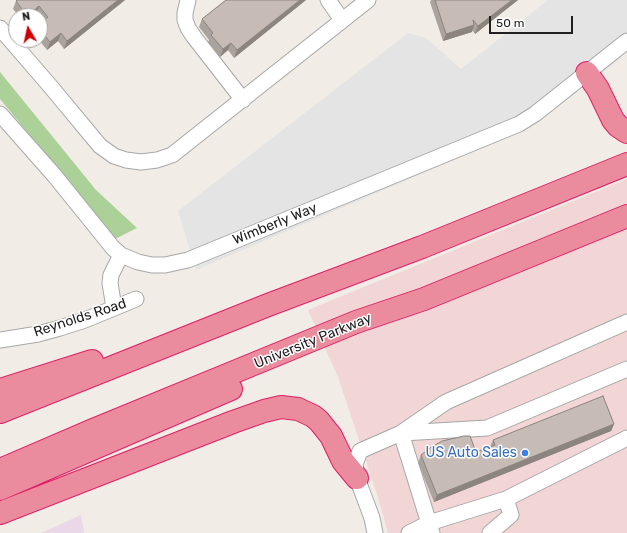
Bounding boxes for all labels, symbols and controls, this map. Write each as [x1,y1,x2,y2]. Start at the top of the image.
north arrow [8,8,48,48]
scale bar [491,8,575,34]
text: N [21,10,31,24]
text: 50 m [496,16,524,30]
street label: Wimberly Way [230,199,320,249]
street label: Reynolds Road [32,295,128,341]
street label: University Parkway [252,310,374,372]
place label: US Auto Sales [426,445,517,461]
marker: US Auto Sales [520,448,530,458]

